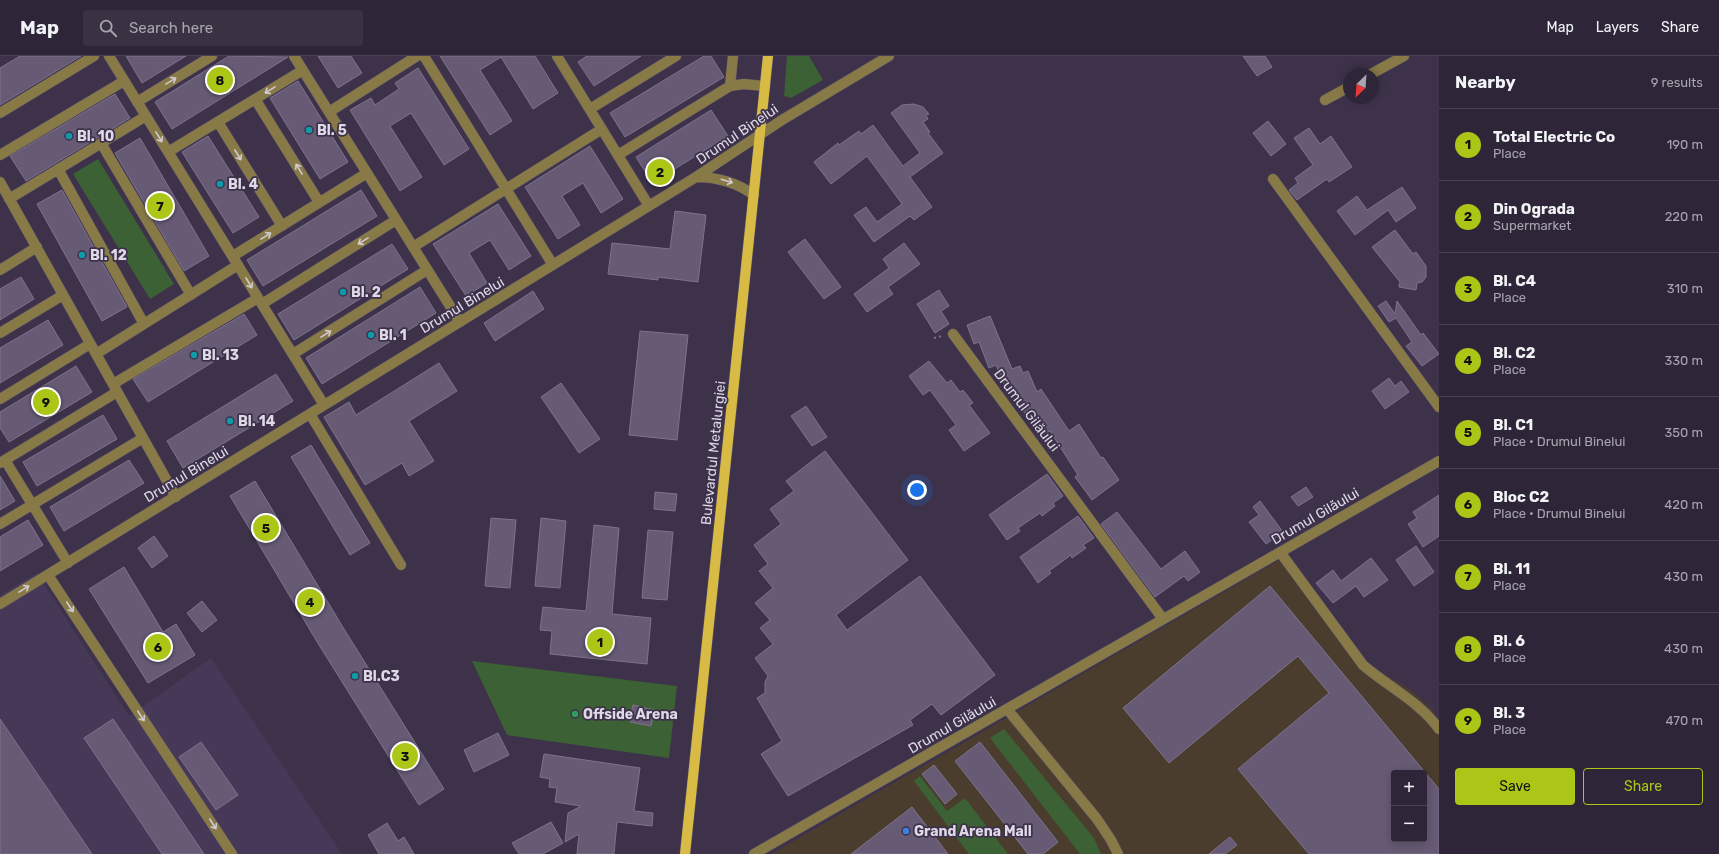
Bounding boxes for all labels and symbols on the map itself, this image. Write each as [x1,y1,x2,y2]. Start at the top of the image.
pin: 8 [207,65,233,95]
north arrow [1343,68,1379,104]
one-way arrow [165,77,177,85]
one-way arrow [264,87,276,95]
street label: Drumul Binelui [693,101,782,168]
place label: Bl. 5 [317,122,347,139]
marker: Bl. 5 [304,125,314,135]
place label: Bl. 10 [77,128,114,145]
marker: Bl. 10 [64,131,74,141]
one-way arrow [155,131,163,142]
one-way arrow [234,149,242,160]
pin: 2 [647,157,673,187]
one-way arrow [294,163,302,175]
place label: Bl. 4 [228,176,259,193]
one-way arrow [720,178,733,185]
marker: Bl. 4 [215,179,225,189]
pin: 7 [147,191,173,221]
one-way arrow [260,231,272,239]
one-way arrow [357,237,369,245]
place label: Bl. 12 [90,247,127,264]
marker: Bl. 12 [77,250,87,260]
street label: Drumul Binelui [417,274,508,337]
one-way arrow [246,277,254,289]
place label: Bl. 2 [351,284,381,301]
marker: Bl. 2 [338,287,348,297]
place label: Bl. 1 [379,327,407,344]
one-way arrow [320,329,332,337]
marker: Bl. 1 [366,330,376,340]
place label: Bl. 13 [202,347,239,364]
marker: Bl. 13 [189,350,199,360]
street label: Drumul Gilăului [990,366,1063,455]
street label: Bulevardul Metalurgiei [697,380,730,526]
pin: 9 [33,387,59,417]
place label: Bl. 14 [238,413,276,430]
marker: Bl. 14 [225,416,235,426]
street label: Drumul Binelui [141,443,232,506]
your location [907,480,927,500]
street label: Drumul Gilăului [1268,484,1362,548]
pin: 5 [253,513,279,543]
one-way arrow [18,585,30,593]
pin: 4 [297,587,323,617]
one-way arrow [66,601,74,612]
pin: 1 [587,627,613,657]
pin: 6 [145,632,171,662]
place label: Bl.C3 [363,668,400,685]
marker: Bl.C3 [350,671,360,681]
street label: Drumul Gilăului [905,693,999,757]
place label: Offside Arena [583,706,678,723]
marker: Offside Arena [570,709,580,719]
one-way arrow [137,710,145,721]
pin: 3 [392,741,418,771]
one-way arrow [208,819,217,830]
place label: Grand Arena Mall [914,823,1032,840]
marker: Grand Arena Mall [901,826,911,836]

